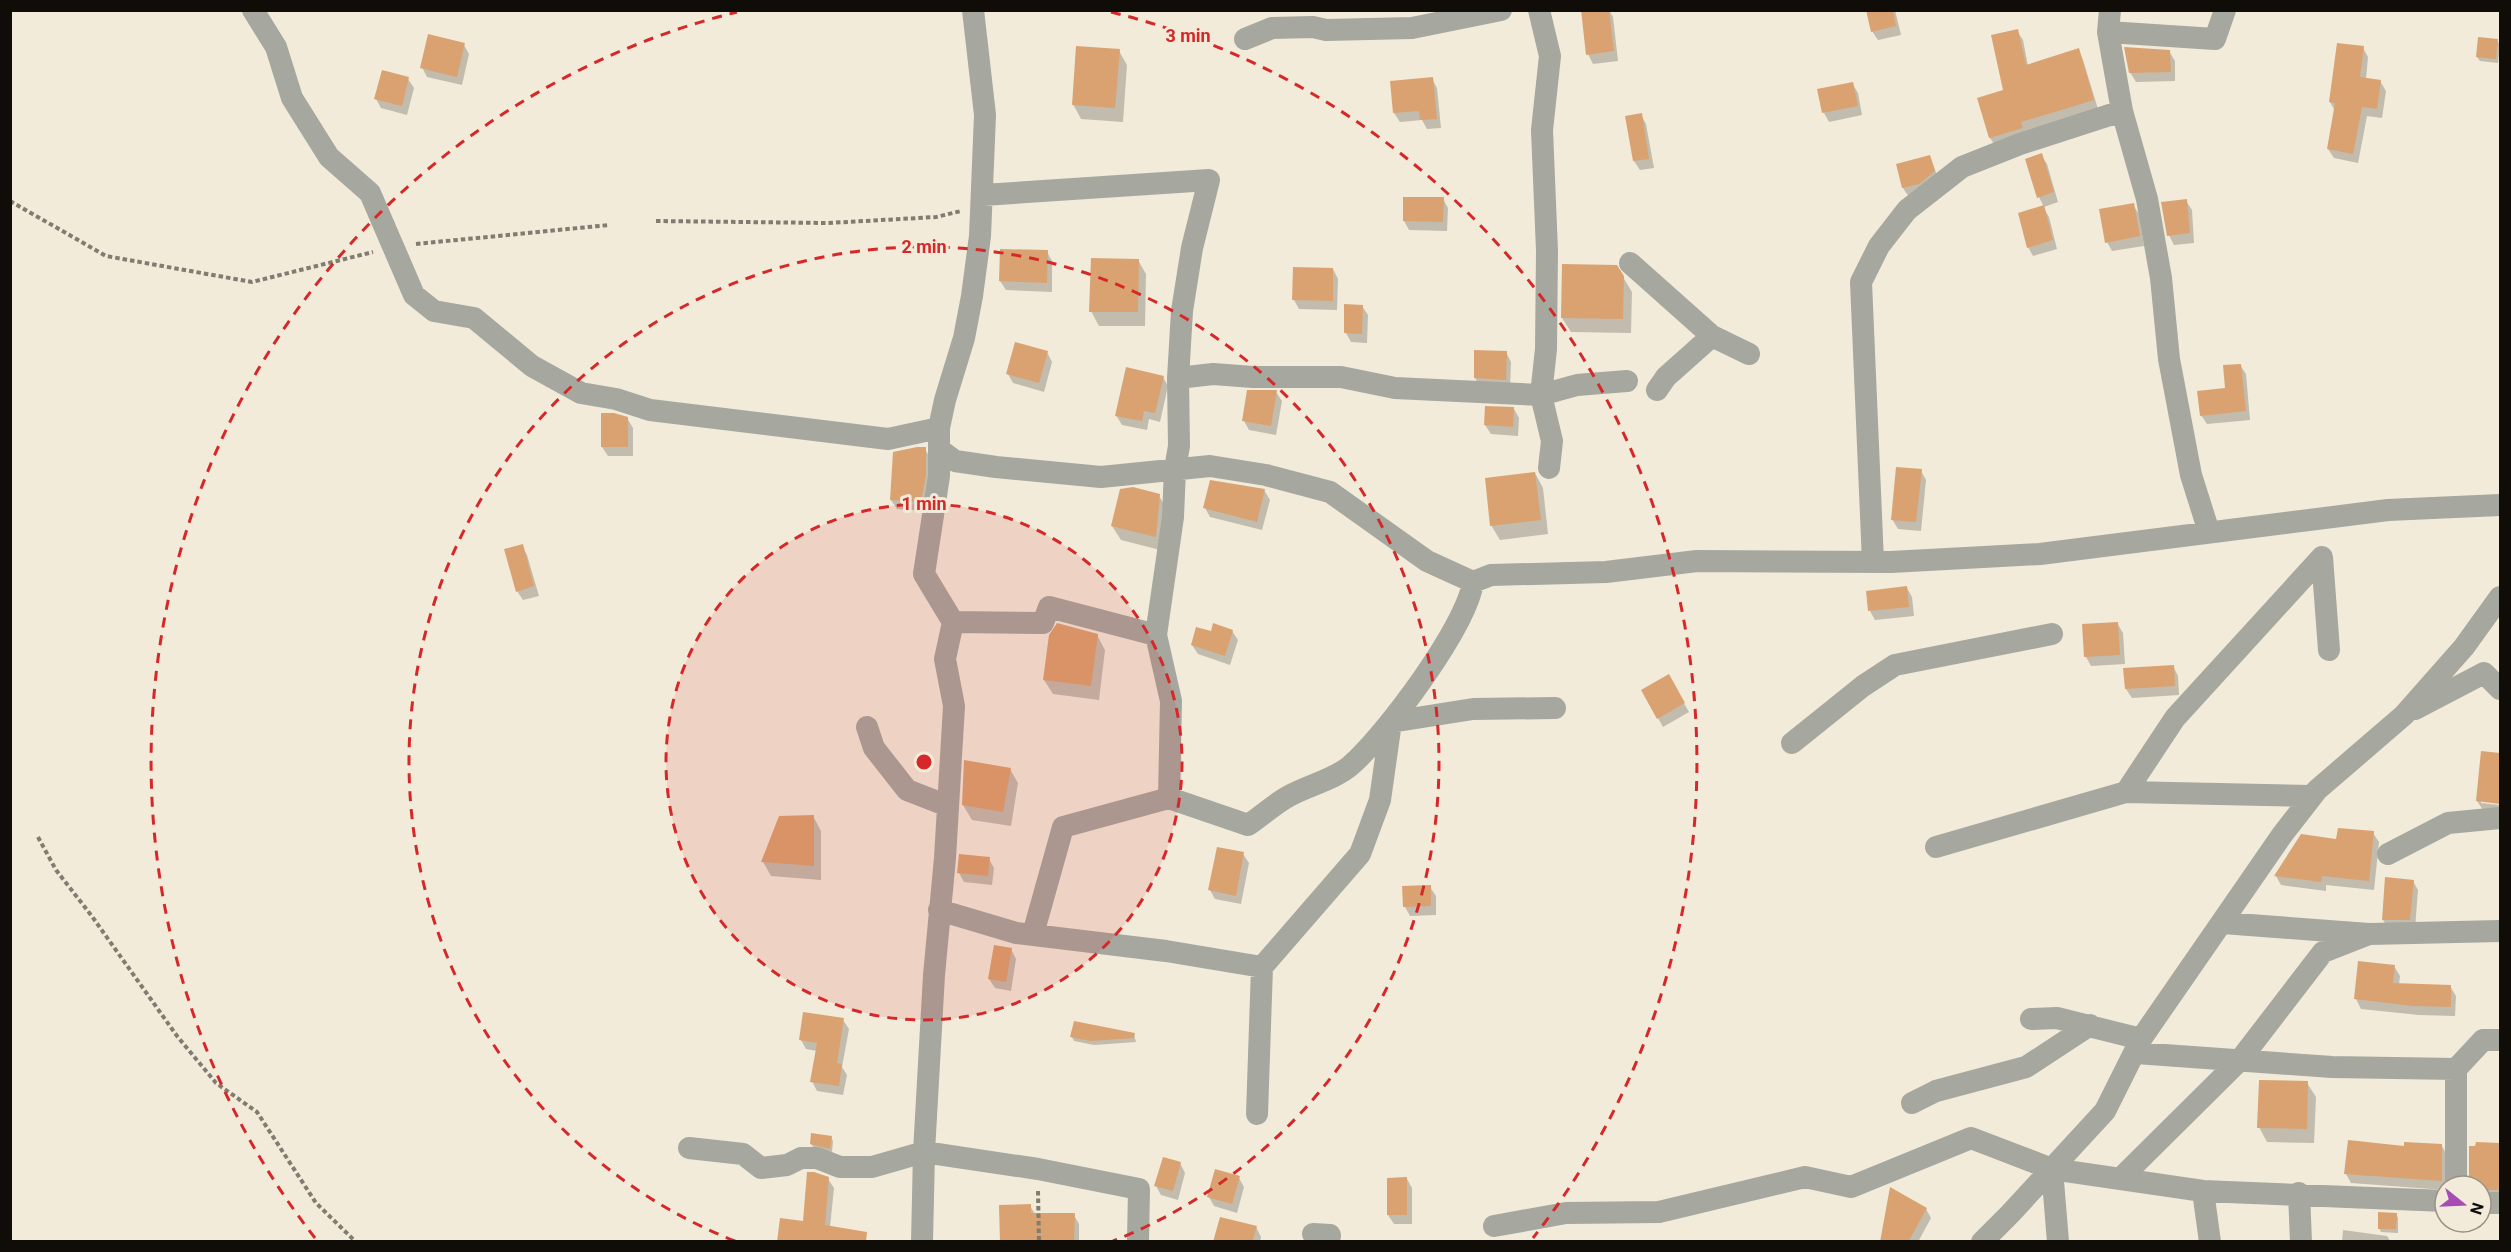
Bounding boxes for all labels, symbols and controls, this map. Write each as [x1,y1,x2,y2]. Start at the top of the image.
text: 3 min [1165,25,1211,46]
text: 2 min [901,236,947,257]
text: 1 min [901,493,947,514]
centre of rings [914,752,934,772]
north arrow [2433,1174,2493,1234]
text: N [2466,1200,2488,1217]

